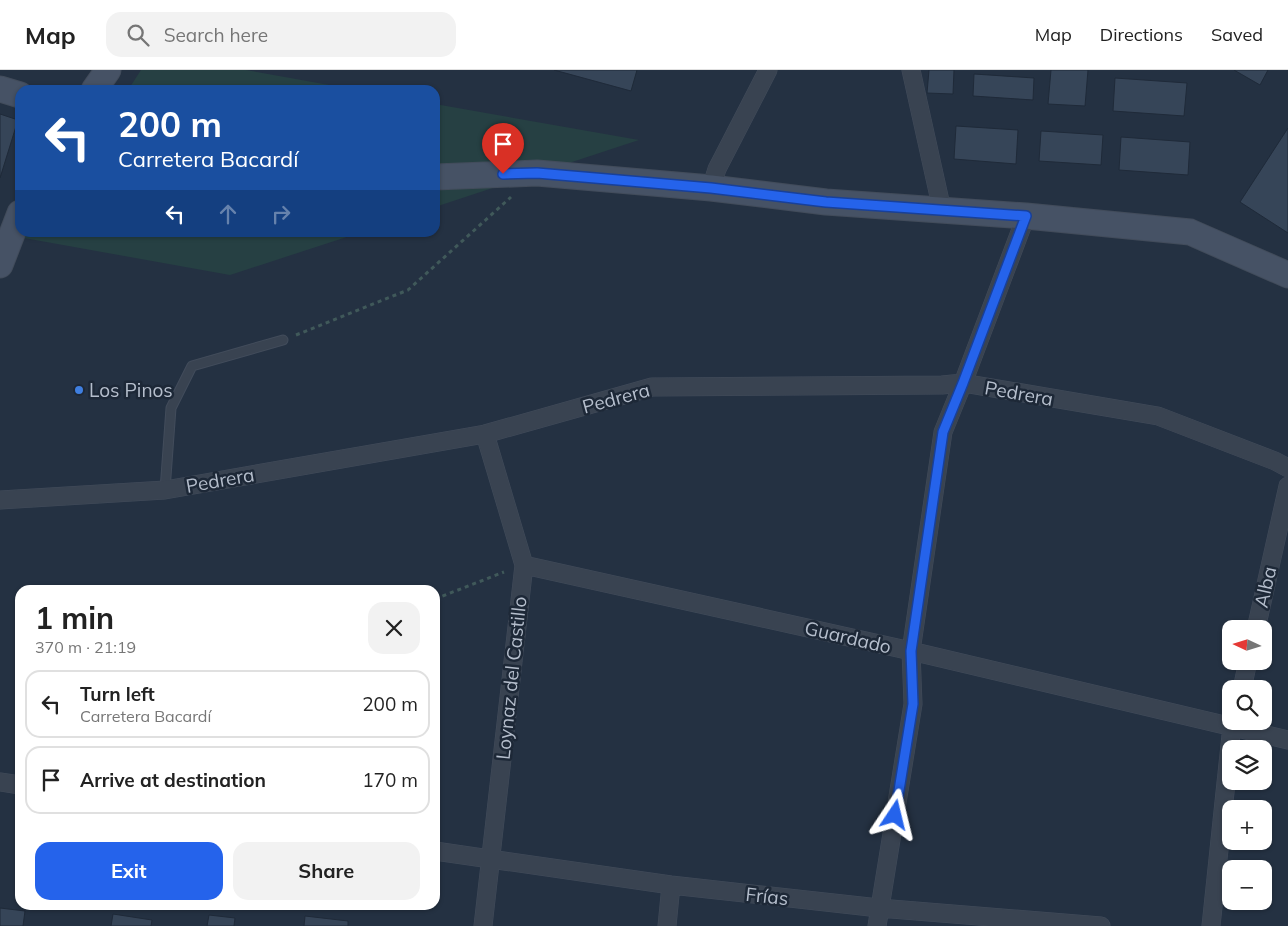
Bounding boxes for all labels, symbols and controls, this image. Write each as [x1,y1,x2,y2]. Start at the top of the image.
search box [106,12,456,57]
text: Map [25,20,76,50]
icon: search [124,21,152,49]
text: Search here [164,23,268,47]
text: Map [1035,23,1072,46]
text: Directions [1100,23,1183,46]
text: Saved [1211,23,1263,46]
text: 200 m [118,102,222,146]
icon: left [35,105,100,170]
pin [482,123,524,174]
icon: arrive [489,130,517,158]
text: Carretera Bacardí [118,145,299,173]
icon: left [161,200,189,228]
icon: ahead [214,200,242,228]
icon: right [267,200,295,228]
street label: Pedrera [983,375,1055,411]
street label: Pedrera [580,377,652,419]
place label: Los Pinos [89,378,173,402]
marker: Los Pinos [73,384,85,396]
street label: Pedrera [184,462,256,498]
street label: Alba [1249,564,1281,610]
street label: Loynaz del Castillo [490,595,532,761]
text: 1 min [35,599,114,637]
button: close [368,602,420,654]
street label: Guardado [802,615,894,659]
north arrow [1222,620,1272,670]
map controls [1222,620,1272,910]
text: 370 m · 21:19 [35,637,136,657]
button: search [1222,680,1272,730]
text: Turn left [80,682,155,706]
icon: left [37,690,65,718]
text: 200 m [362,692,418,716]
text: Carretera Bacardí [80,706,211,726]
button: layers [1222,740,1272,790]
icon: arrive [37,766,65,794]
text: Arrive at destination [80,768,266,792]
text: 170 m [362,768,418,792]
position arrow [868,788,920,840]
button: + [1222,800,1272,850]
button: Exit [35,842,223,900]
button: Share [233,842,420,900]
button: − [1222,860,1272,910]
street label: Frías [744,882,790,910]

